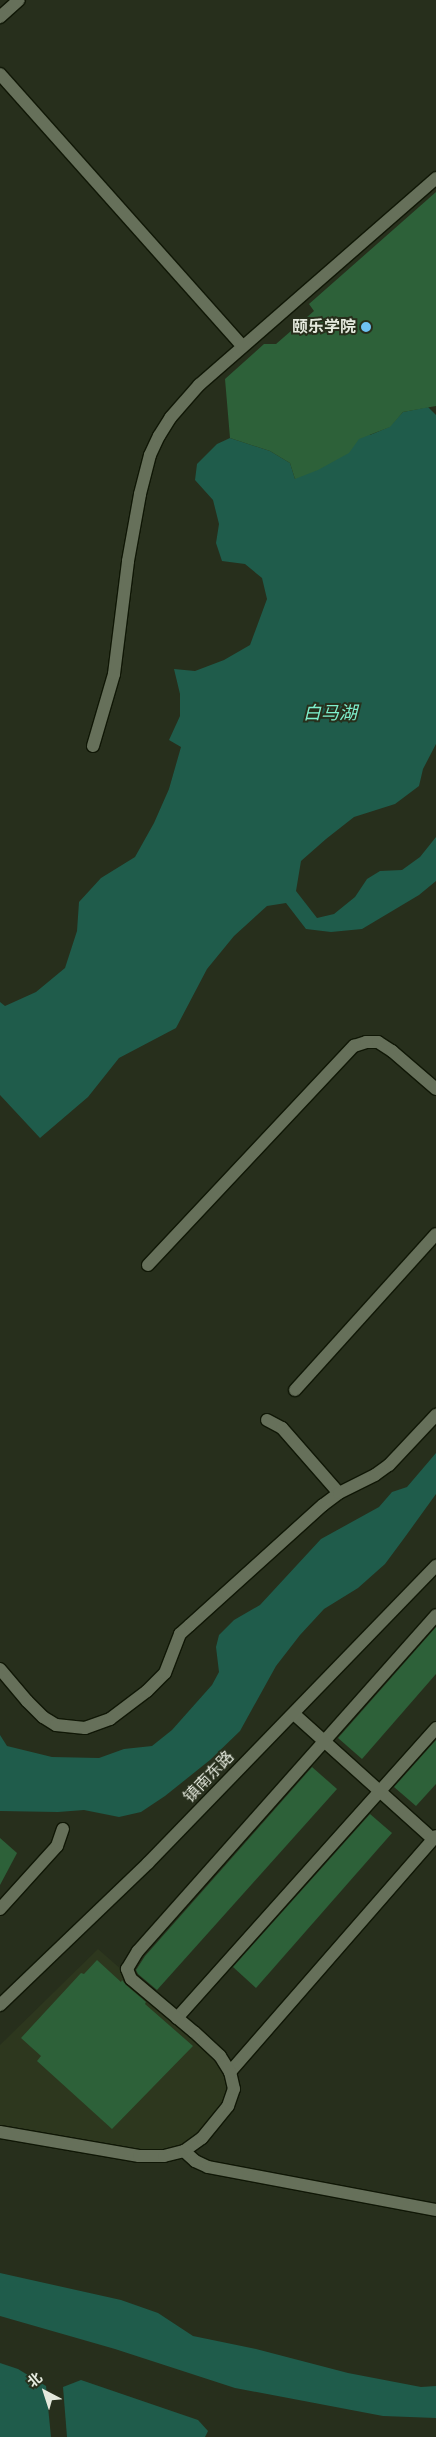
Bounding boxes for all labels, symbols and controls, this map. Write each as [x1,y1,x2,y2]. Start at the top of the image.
place label: 颐乐学院 [292,317,356,337]
marker: 颐乐学院 [360,321,372,333]
water label: 白马湖 [303,702,357,724]
street label: 镇南东路 [180,1747,238,1807]
north arrow [20,2367,70,2417]
text: 北 [24,2369,46,2391]

